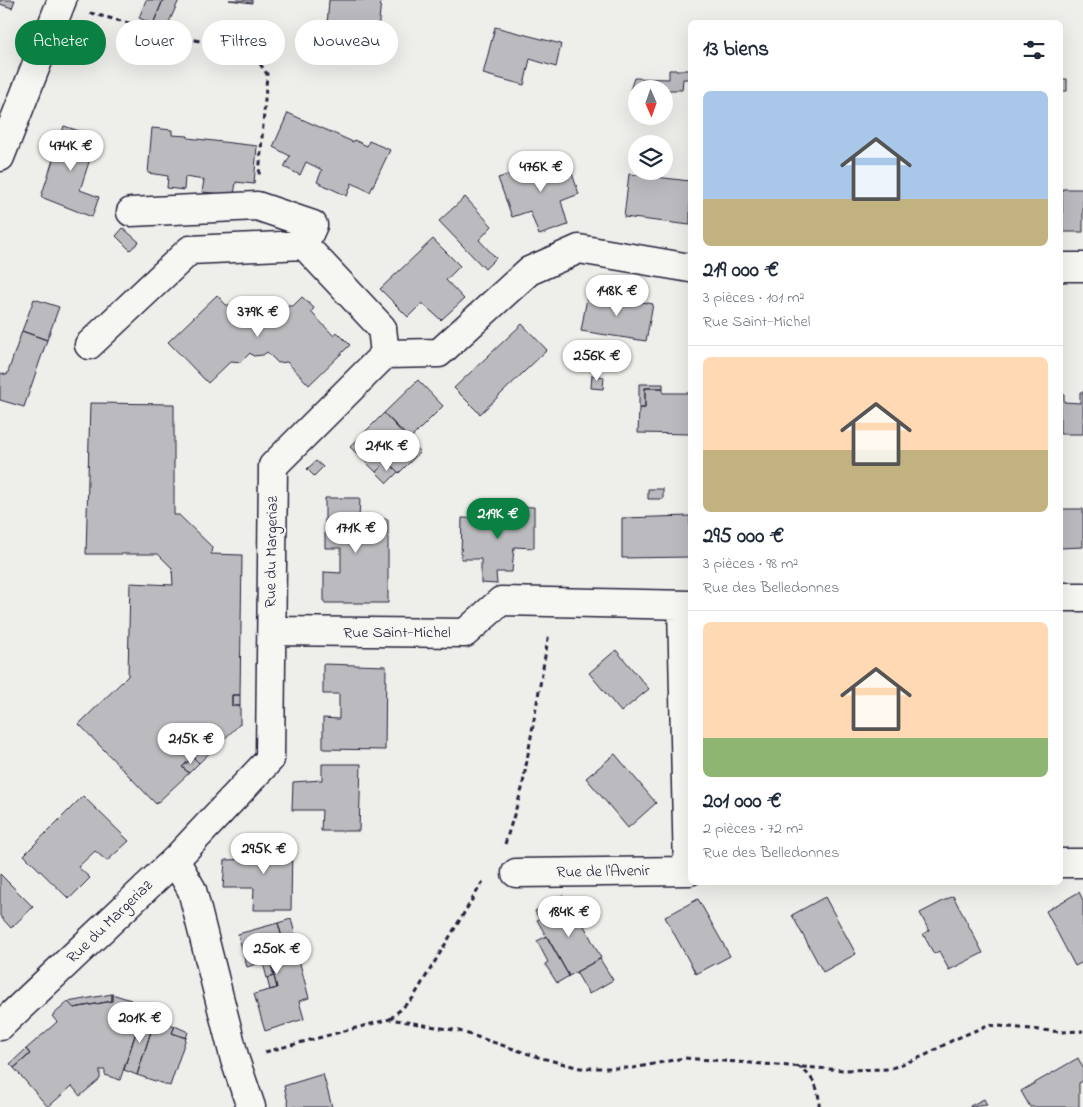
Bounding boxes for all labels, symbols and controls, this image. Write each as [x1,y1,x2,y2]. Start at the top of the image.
chip: Acheter [15,20,106,65]
chip: Louer [116,20,192,65]
chip: Filtres [202,20,285,65]
chip: Nouveau [295,20,398,65]
text: 13 biens [703,35,769,65]
icon: filters [1020,36,1048,64]
north arrow [628,80,672,125]
map controls [628,80,673,180]
icon: home [831,124,921,214]
pin: 474K € [30,130,112,172]
text: 474K € [50,134,92,158]
button: layers [628,135,673,180]
pin: 476K € [500,150,582,193]
text: 476K € [519,155,563,179]
text: 219 000 € [703,256,779,286]
pin: 148K € [576,274,658,317]
text: 148K € [597,279,637,303]
text: 3 pièces · 101 m² [703,286,804,310]
pin: 379K € [217,296,299,338]
text: 379K € [238,300,278,324]
text: Rue Saint-Michel [703,310,810,334]
pin: 256K € [556,340,638,382]
text: 256K € [573,344,621,368]
icon: home [831,389,921,479]
pin: 214K € [346,430,428,472]
text: 214K € [366,434,408,458]
street label: Rue du Margeriaz [259,495,285,608]
pin: 219K € [457,498,539,540]
text: 219K € [478,502,518,526]
pin: 171K € [315,512,397,554]
text: 171K € [336,516,376,540]
text: 295 000 € [703,522,784,552]
text: 3 pièces · 98 m² [703,552,798,576]
text: Rue des Belledonnes [703,576,839,600]
street label: Rue Saint-Michel [343,621,451,645]
icon: home [831,654,921,744]
pin: 215K € [150,722,232,765]
text: 215K € [168,727,214,751]
text: 201 000 € [703,787,782,817]
text: 2 pièces · 72 m² [703,817,803,841]
pin: 295K € [223,832,305,875]
text: 295K € [242,837,286,861]
text: Rue des Belledonnes [703,841,839,865]
street label: Rue de l'Avenir [556,859,650,885]
street label: Rue du Margeriaz [61,874,159,970]
pin: 184K € [528,896,610,938]
text: 184K € [549,900,589,924]
pin: 250K € [236,932,318,975]
text: 250K € [254,937,300,961]
pin: 201K € [99,1002,181,1044]
text: 201K € [119,1006,161,1030]

